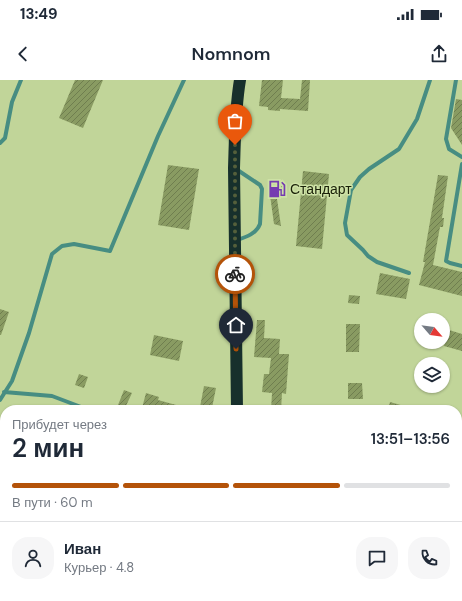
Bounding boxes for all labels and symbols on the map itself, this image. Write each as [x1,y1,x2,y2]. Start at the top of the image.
pin [218,104,252,145]
fuel station icon: Стандарт [267,179,287,199]
place label: Стандарт [290,180,352,198]
courier [215,254,255,294]
pin [219,308,253,349]
north arrow [414,313,450,349]

